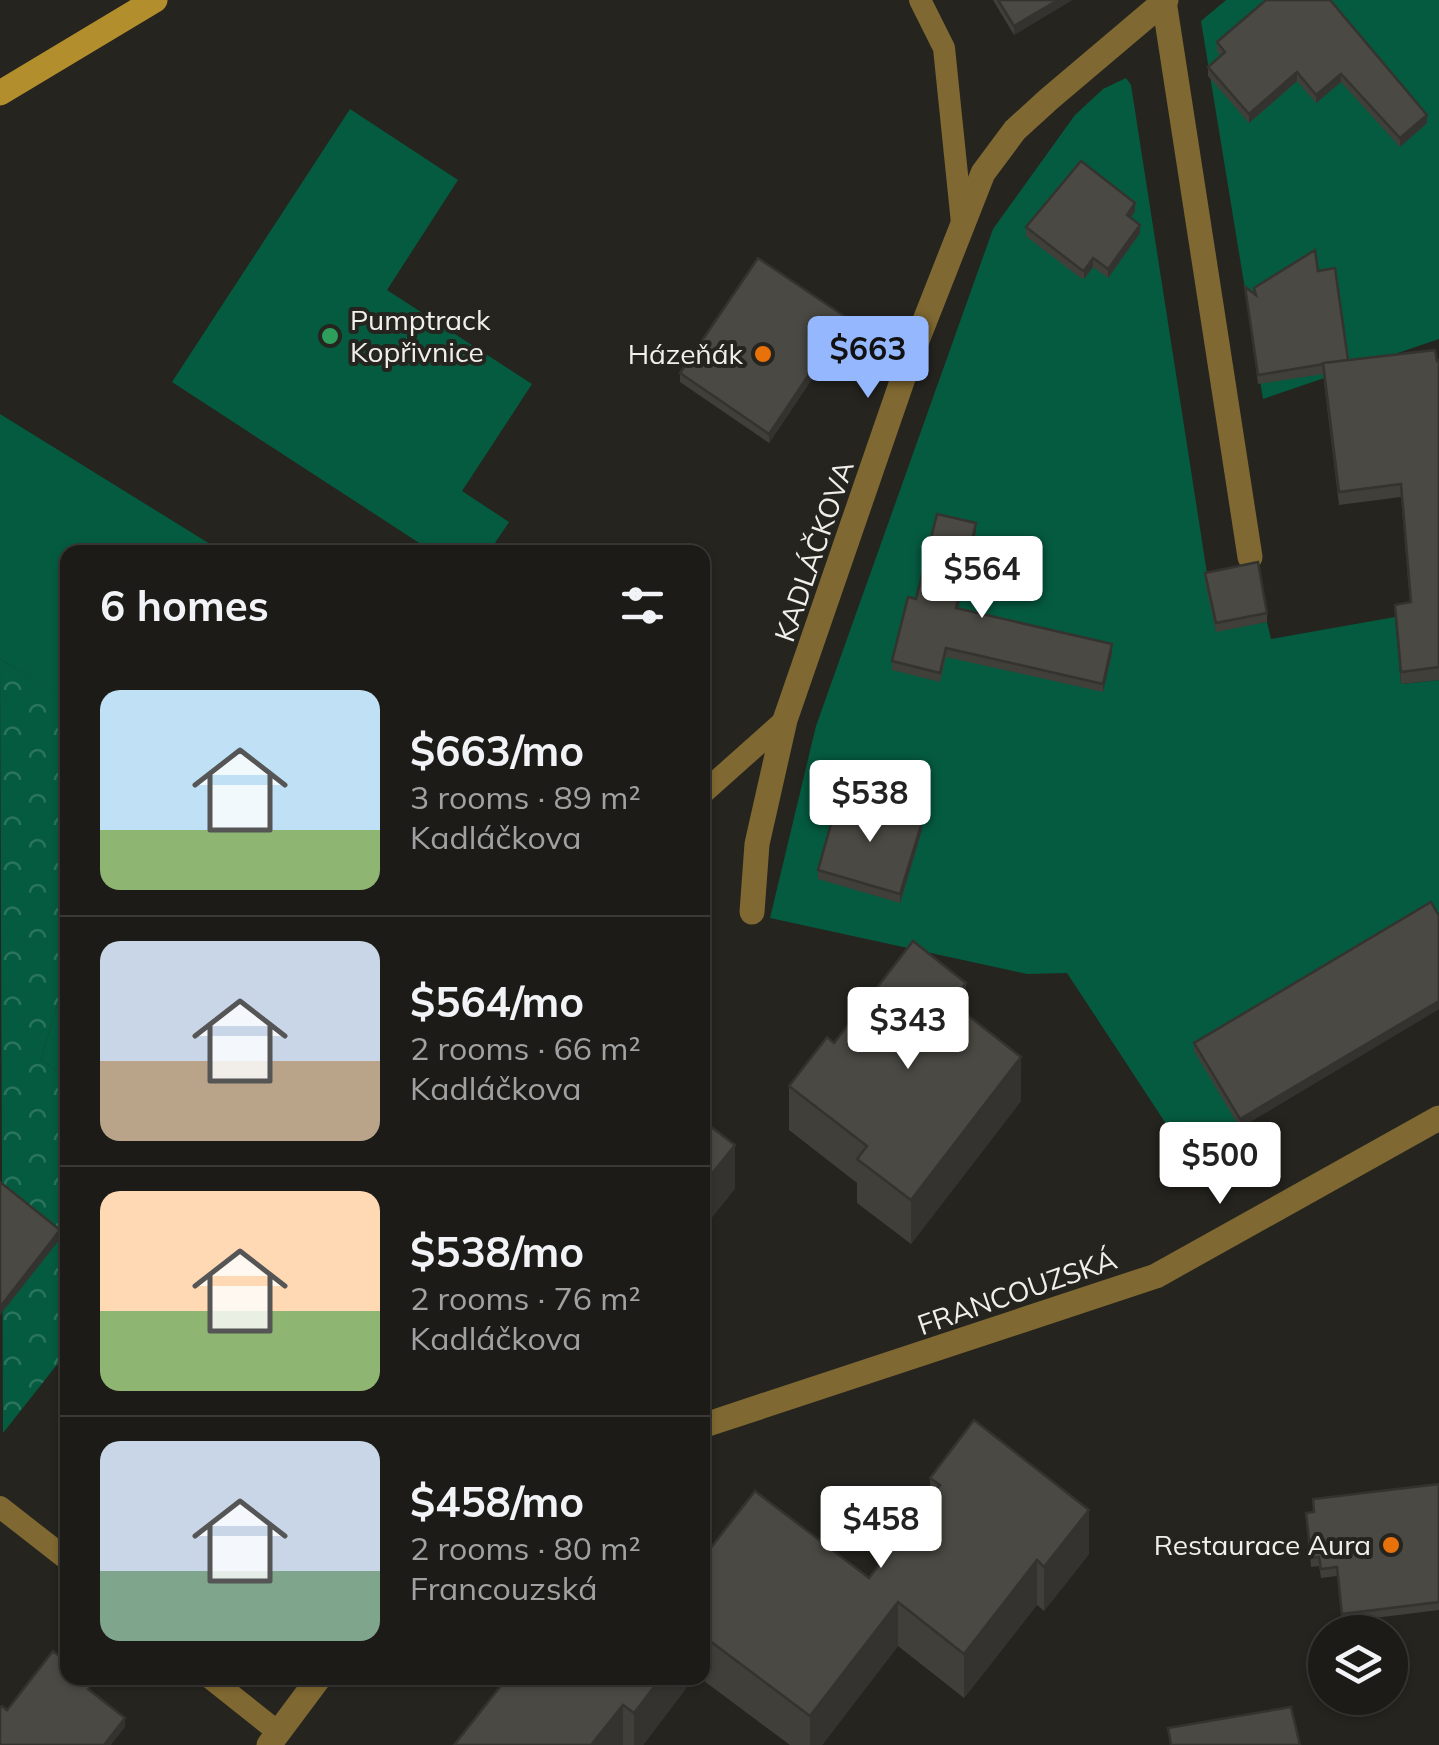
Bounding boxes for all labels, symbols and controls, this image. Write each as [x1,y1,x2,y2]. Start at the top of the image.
place label: Pumptrack Kopřivnice [350,302,491,369]
pin: $663 [809,316,927,401]
marker: Pumptrack Kopřivnice [319,325,341,347]
text: $663 [830,328,906,368]
place label: Házeňák [628,336,744,371]
marker: Házeňák [752,343,774,365]
street label: KADLÁČKOVA [766,455,861,646]
pin: $564 [923,536,1041,621]
text: $564 [944,548,1020,588]
icon: filters [615,578,670,633]
text: 6 homes [100,579,269,632]
text: $663/mo [410,724,584,777]
icon: home [180,730,300,850]
pin: $538 [811,760,929,845]
text: $538 [832,772,908,812]
text: 3 rooms · 89 m² [410,777,641,817]
text: Kadláčkova [410,817,581,857]
text: $564/mo [410,975,584,1028]
icon: home [180,981,300,1101]
pin: $343 [849,987,967,1072]
text: $343 [870,999,946,1039]
text: 2 rooms · 66 m² [410,1028,641,1068]
text: Kadláčkova [410,1068,581,1108]
pin: $500 [1161,1122,1279,1207]
text: $500 [1182,1134,1258,1174]
text: $538/mo [410,1225,584,1278]
icon: home [180,1231,300,1351]
street label: FRANCOUZSKÁ [913,1241,1121,1342]
text: 2 rooms · 76 m² [410,1278,641,1318]
text: Kadláčkova [410,1318,581,1358]
text: $458/mo [410,1475,584,1528]
icon: home [180,1481,300,1601]
pin: $458 [822,1486,940,1571]
text: $458 [843,1498,919,1538]
place label: Restaurace Aura [1154,1527,1371,1562]
text: 2 rooms · 80 m² [410,1528,641,1568]
marker: Restaurace Aura [1380,1534,1402,1556]
text: Francouzská [410,1568,597,1608]
map controls [1308,1615,1408,1715]
button: layers [1308,1615,1408,1715]

